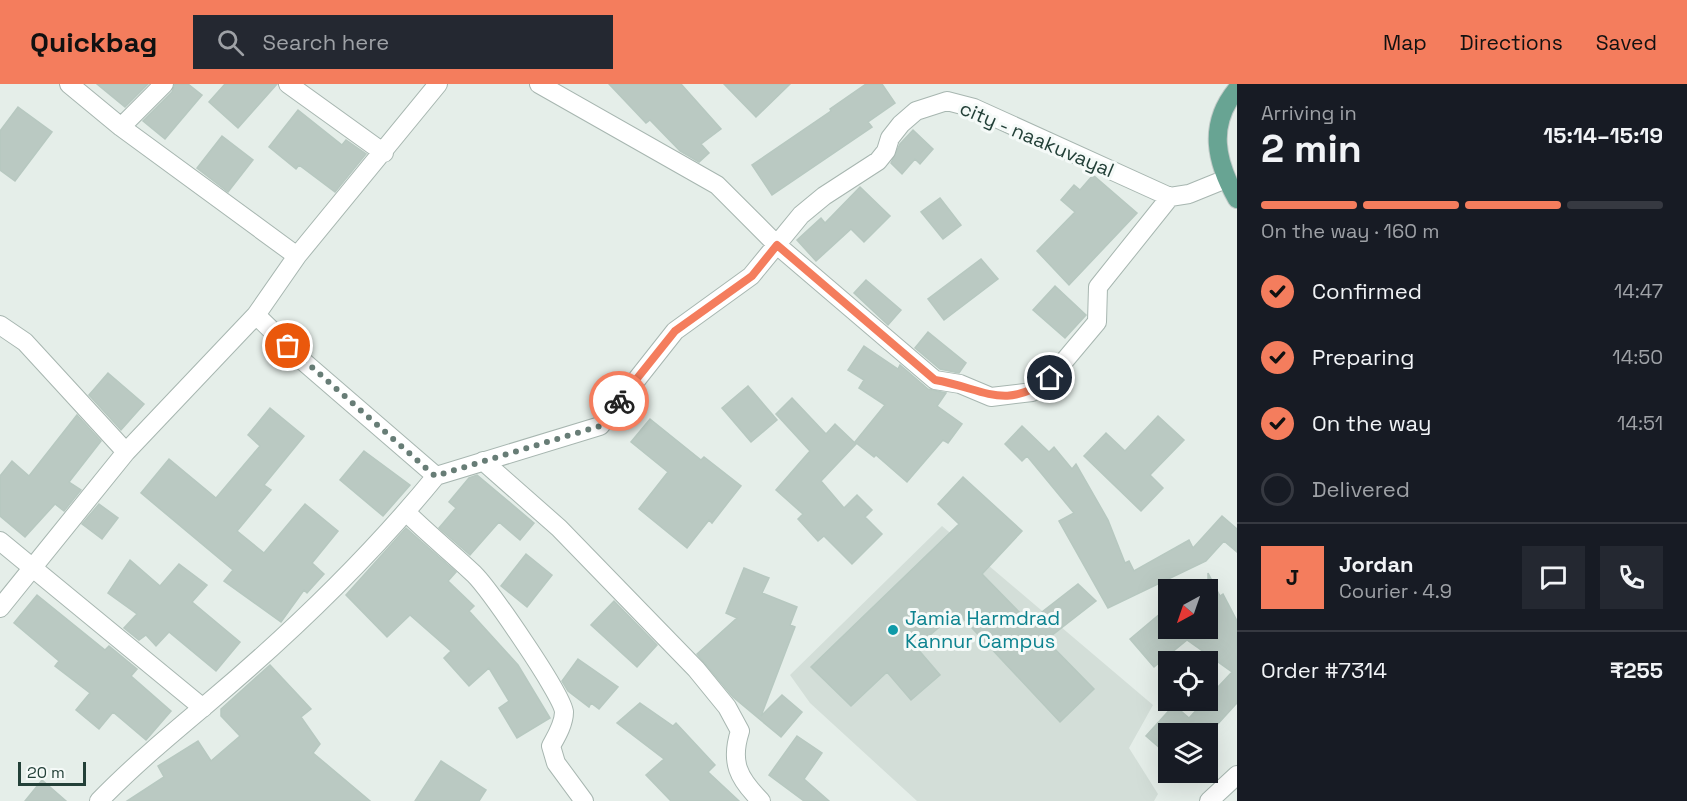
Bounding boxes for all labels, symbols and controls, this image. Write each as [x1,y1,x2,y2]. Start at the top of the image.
search box [193,15,613,69]
text: Quickbag [30,24,157,60]
icon: search [214,26,247,59]
text: Search here [262,28,389,56]
text: Map [1383,29,1427,56]
text: Directions [1460,29,1563,56]
text: Saved [1596,29,1657,56]
street label: city - naakuvayal [956,95,1118,183]
text: Arriving in [1261,100,1357,126]
text: 15:14–15:19 [1543,121,1663,149]
text: 2 min [1261,124,1362,173]
text: On the way · 160 m [1261,218,1439,244]
icon: check [1261,275,1294,308]
text: Confirmed [1312,277,1422,305]
text: 14:47 [1614,278,1663,304]
pin [262,320,313,371]
icon: bag [271,329,304,362]
icon: check [1261,341,1294,374]
text: Preparing [1312,343,1414,371]
text: 14:50 [1612,344,1663,370]
pin [1024,352,1075,403]
icon: home [1033,361,1066,394]
courier [589,371,649,431]
icon: bike [603,385,636,418]
icon: check [1261,407,1294,440]
text: On the way [1312,409,1431,437]
text: 14:51 [1617,410,1663,436]
text: Delivered [1312,475,1410,503]
button: chat [1522,546,1585,609]
button: phone [1600,546,1663,609]
text: Jordan [1339,550,1414,578]
text: J [1286,563,1299,591]
text: Courier · 4.9 [1339,578,1452,604]
north arrow [1158,579,1218,639]
map controls [1158,579,1218,783]
place label: Jamia Harmdrad Kannur Campus [905,605,1060,654]
marker: Jamia Harmdrad Kannur Campus [886,623,900,637]
button: locate [1158,651,1218,711]
text: Order #7314 [1261,656,1387,684]
text: ₹255 [1610,656,1663,684]
button: layers [1158,723,1218,783]
scale bar [18,759,86,786]
text: 20 m [27,762,65,783]

